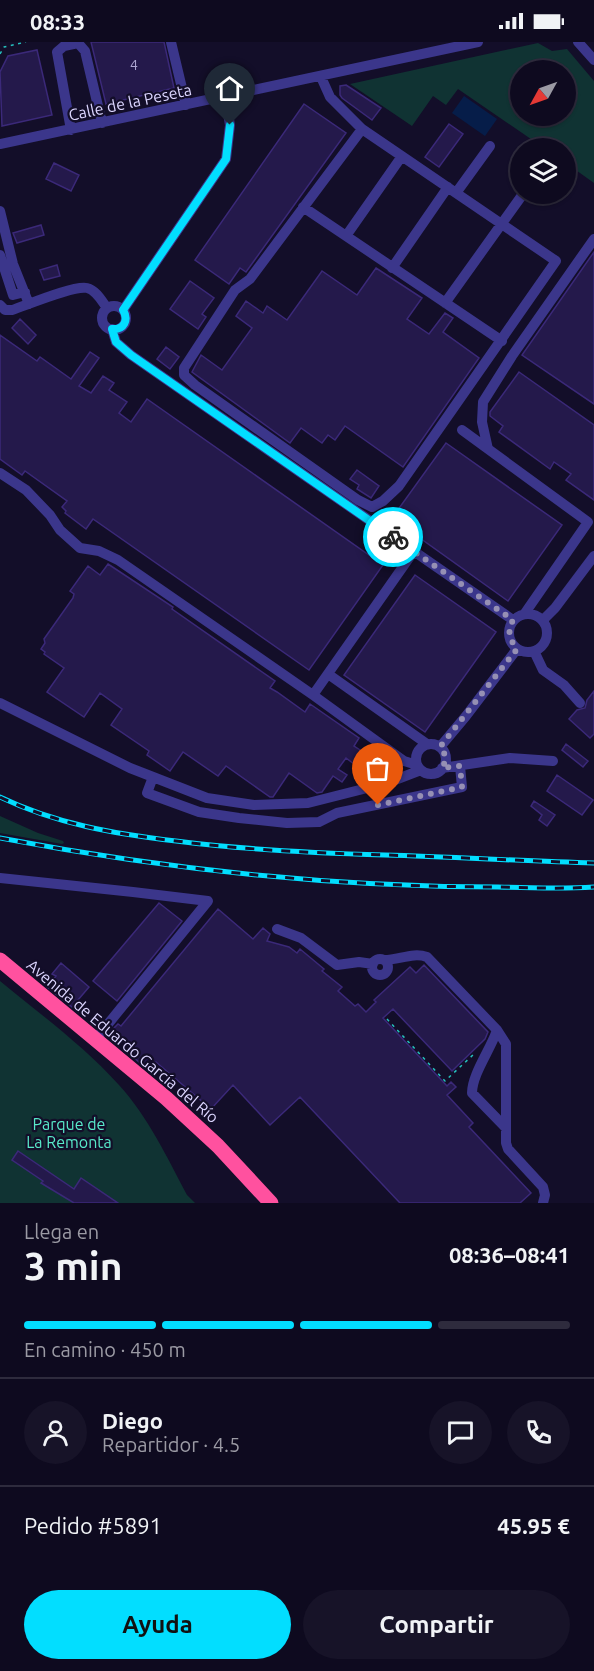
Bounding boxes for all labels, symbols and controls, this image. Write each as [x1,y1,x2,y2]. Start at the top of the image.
text: 08:33 [30,9,85,34]
house number: 4 [130,57,138,73]
north arrow [510,60,576,126]
map controls [510,60,576,204]
pin [204,63,255,125]
icon: home [213,72,246,105]
street label: Calle de la Peseta [67,80,193,124]
button: layers [510,138,576,204]
courier [363,507,423,567]
icon: bike [377,521,410,554]
pin [352,743,403,805]
icon: bag [361,752,394,785]
street label: Avenida de Eduardo García del Río [24,956,222,1126]
park label: Parque de La Remonta [26,1115,112,1151]
text: Llega en [24,1220,99,1243]
text: 08:36–08:41 [449,1242,570,1267]
text: 3 min [24,1244,123,1287]
text: En camino · 450 m [24,1338,186,1361]
button: person [24,1401,87,1464]
button: chat [429,1401,492,1464]
button: phone [507,1401,570,1464]
text: Diego [102,1408,163,1433]
text: Repartidor · 4.5 [102,1433,240,1456]
text: Pedido #5891 [24,1513,162,1538]
text: 45.95 € [497,1513,570,1538]
button: Ayuda [24,1590,291,1659]
button: Compartir [303,1590,570,1659]

